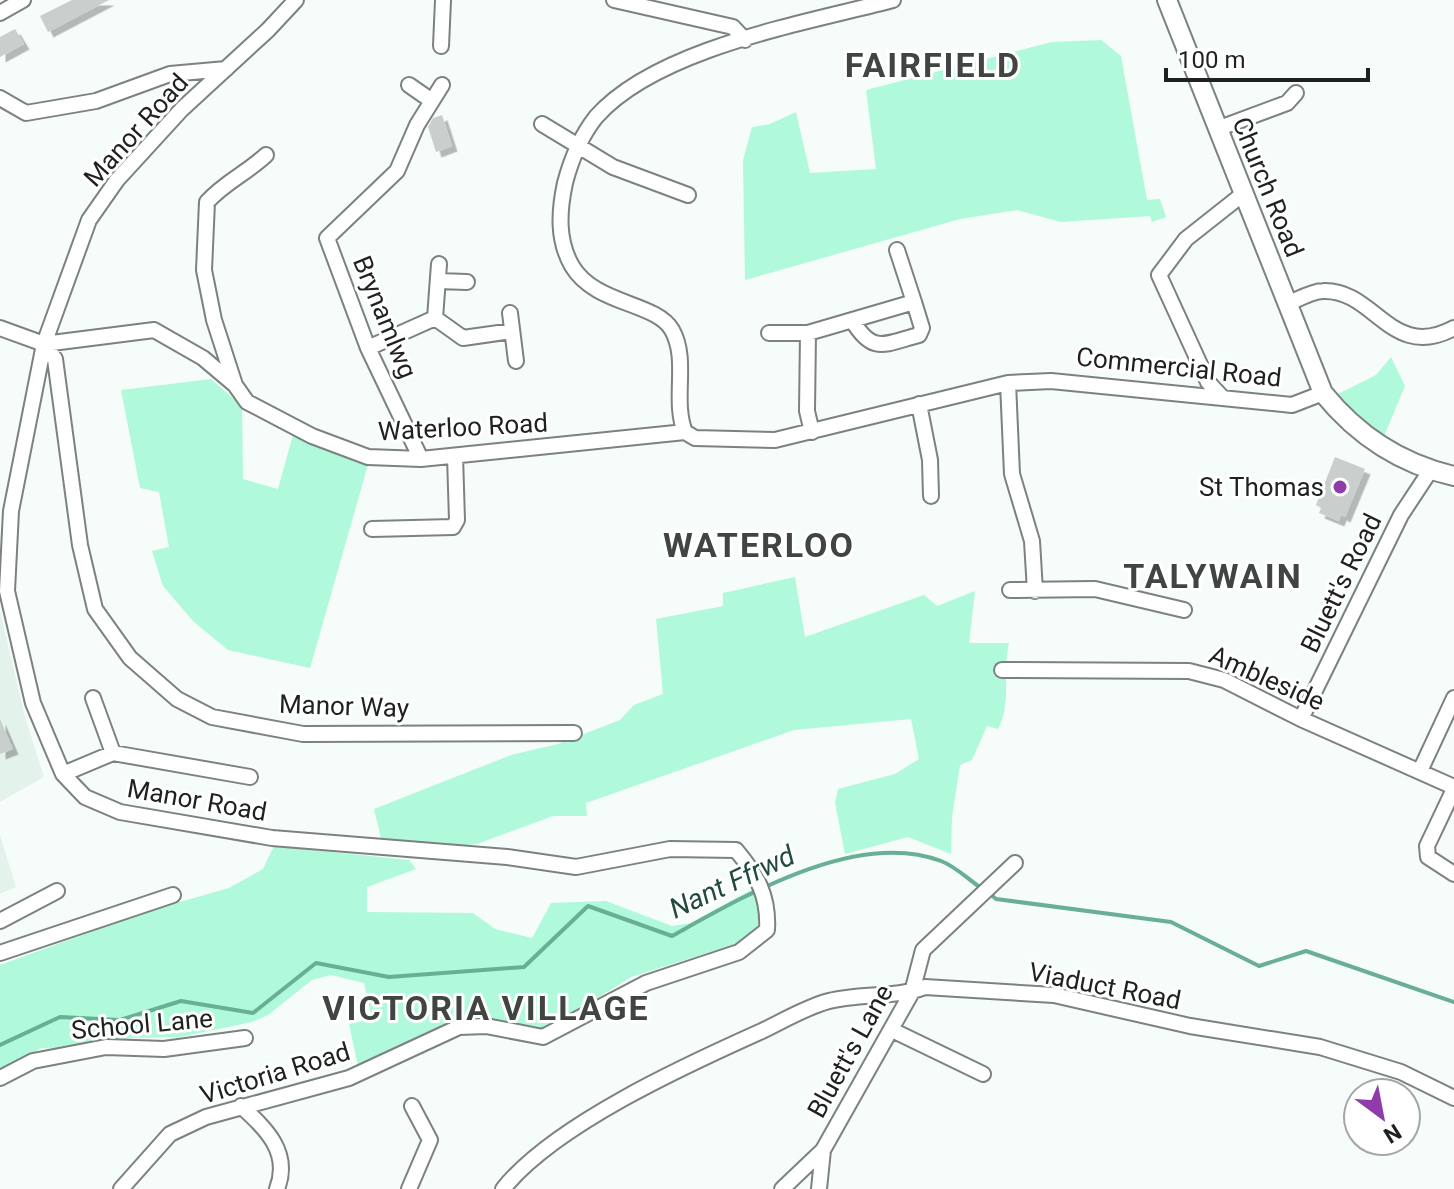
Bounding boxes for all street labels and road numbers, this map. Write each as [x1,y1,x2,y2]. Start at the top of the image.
street label: Manor Road [78,68,194,192]
street label: Church Road [1226,113,1310,261]
street label: Brynamlwg [347,251,423,383]
street label: Commercial Road [1075,341,1283,393]
street label: Waterloo Road [377,408,549,446]
street label: Bluett's Road [1294,509,1388,657]
street label: Ambleside [1205,639,1329,717]
street label: Manor Way [278,689,410,723]
street label: Manor Road [125,773,269,827]
street label: Viaduct Road [1026,957,1184,1015]
street label: Bluett's Lane [801,979,899,1123]
street label: School Lane [70,1003,214,1045]
street label: Victoria Road [197,1036,353,1110]

